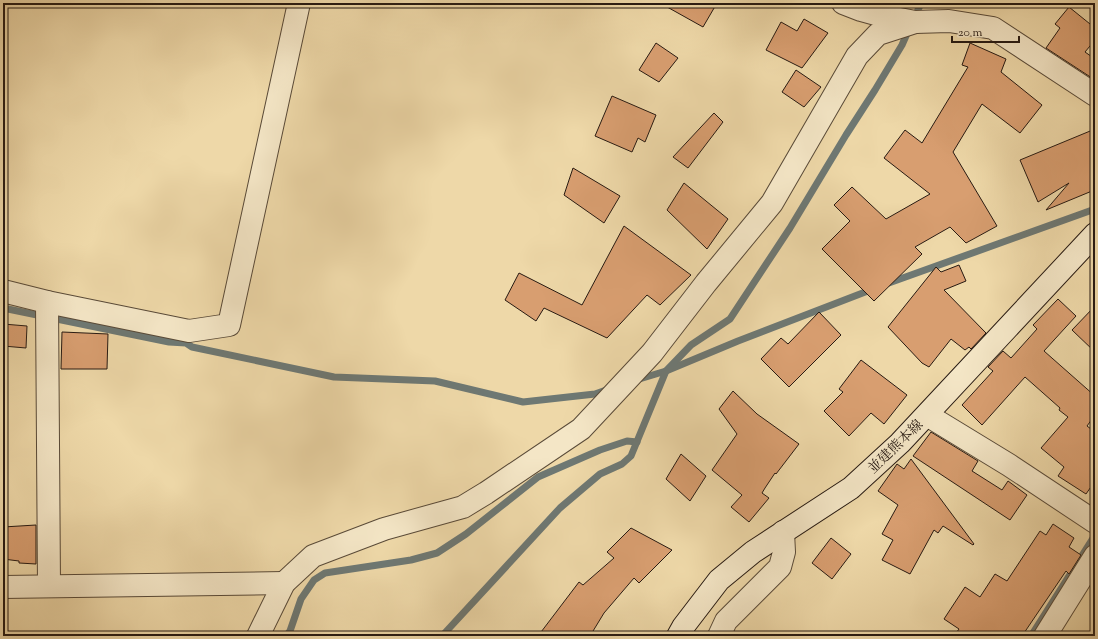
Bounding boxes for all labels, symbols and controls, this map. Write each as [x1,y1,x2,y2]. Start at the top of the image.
scale bar [952,18,1019,44]
text: 20 m [958,24,983,42]
street label: 並建熊本線 [864,416,929,479]

